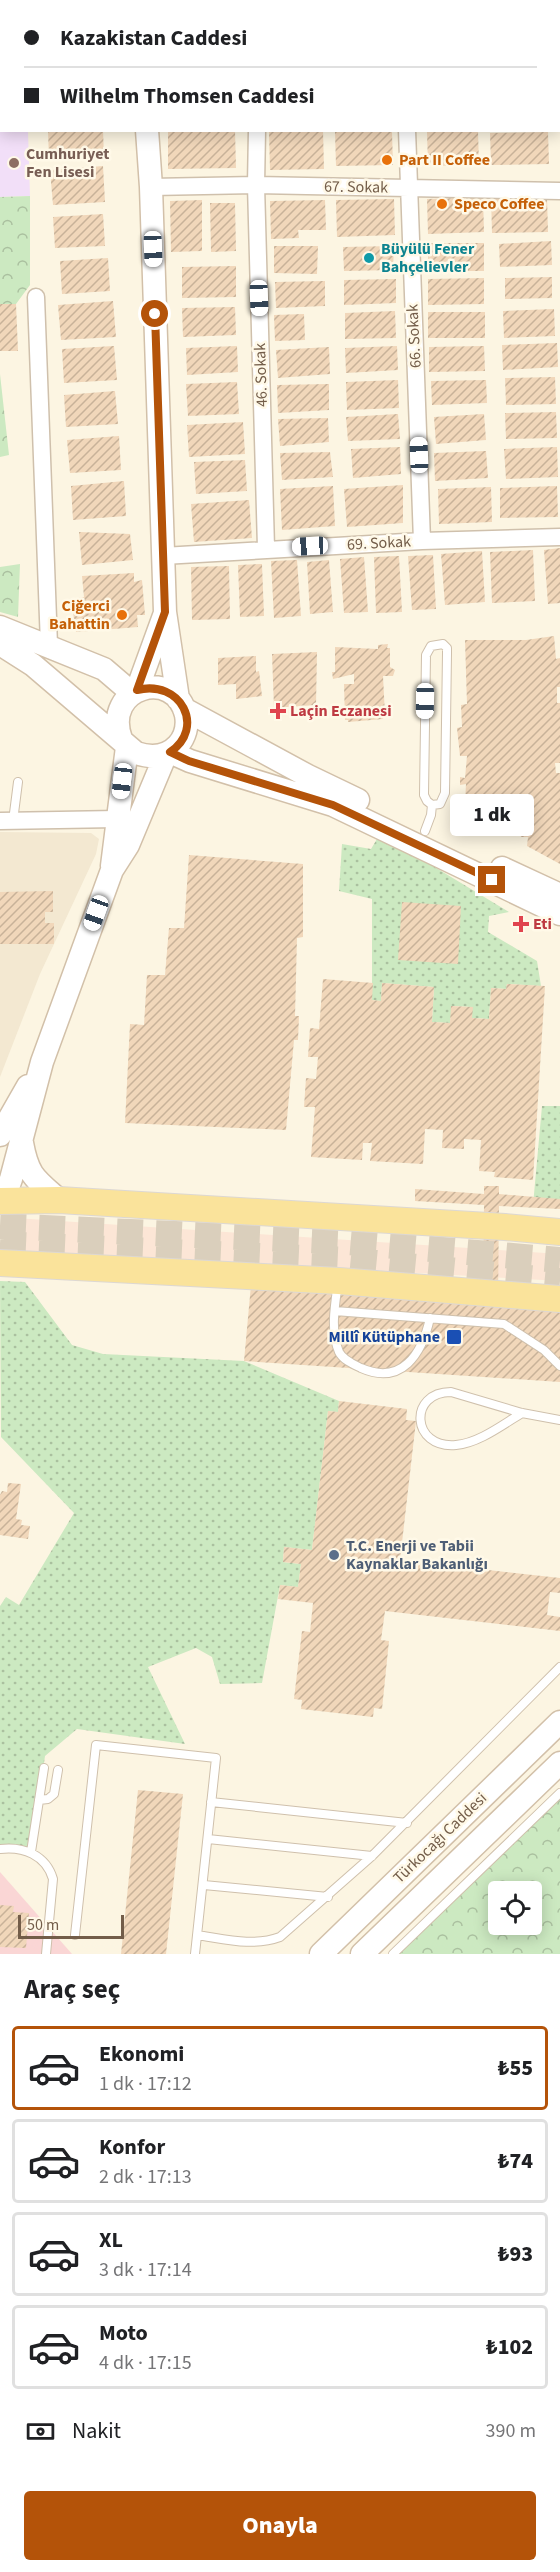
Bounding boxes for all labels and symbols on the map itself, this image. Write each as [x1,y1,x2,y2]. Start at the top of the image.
place label: Cumhuriyet Fen Lisesi [26,143,109,183]
place label: Part II Coffee [399,149,490,171]
marker: Part II Coffee [380,153,394,167]
marker: Cumhuriyet Fen Lisesi [7,156,21,170]
street label: 67. Sokak [324,175,388,199]
place label: Speco Coffee [454,193,545,215]
marker: Speco Coffee [435,197,449,211]
car [143,231,163,267]
place label: Büyülü Fener Bahçelievler [381,238,475,278]
marker: Büyülü Fener Bahçelievler [362,251,376,265]
car [249,280,269,316]
route start [141,300,168,327]
street label: 66. Sokak [401,303,427,369]
street label: 46. Sokak [249,343,273,407]
car [409,437,429,473]
street label: 69. Sokak [346,530,412,556]
car [292,536,328,556]
place label: Ciğerci Bahattin [49,595,110,635]
marker: Ciğerci Bahattin [115,608,129,622]
car [416,683,434,719]
place label: Laçin Eczanesi [290,700,392,722]
marker: Laçin Eczanesi [271,704,285,718]
car [111,762,133,800]
callout: 1 dk [450,793,534,835]
route end [478,866,505,893]
car [81,893,111,933]
place label: Eti [533,913,552,935]
marker: Eti [514,917,528,931]
place label: Millî Kütüphane [328,1326,440,1348]
marker: Millî Kütüphane [445,1328,463,1346]
place label: T.C. Enerji ve Tabii Kaynaklar Bakanlığı [346,1535,488,1575]
marker: T.C. Enerji ve Tabii Kaynaklar Bakanlığı [327,1548,341,1562]
street label: Türkocağı Caddesi [388,1788,492,1888]
scale bar [18,1912,124,1940]

